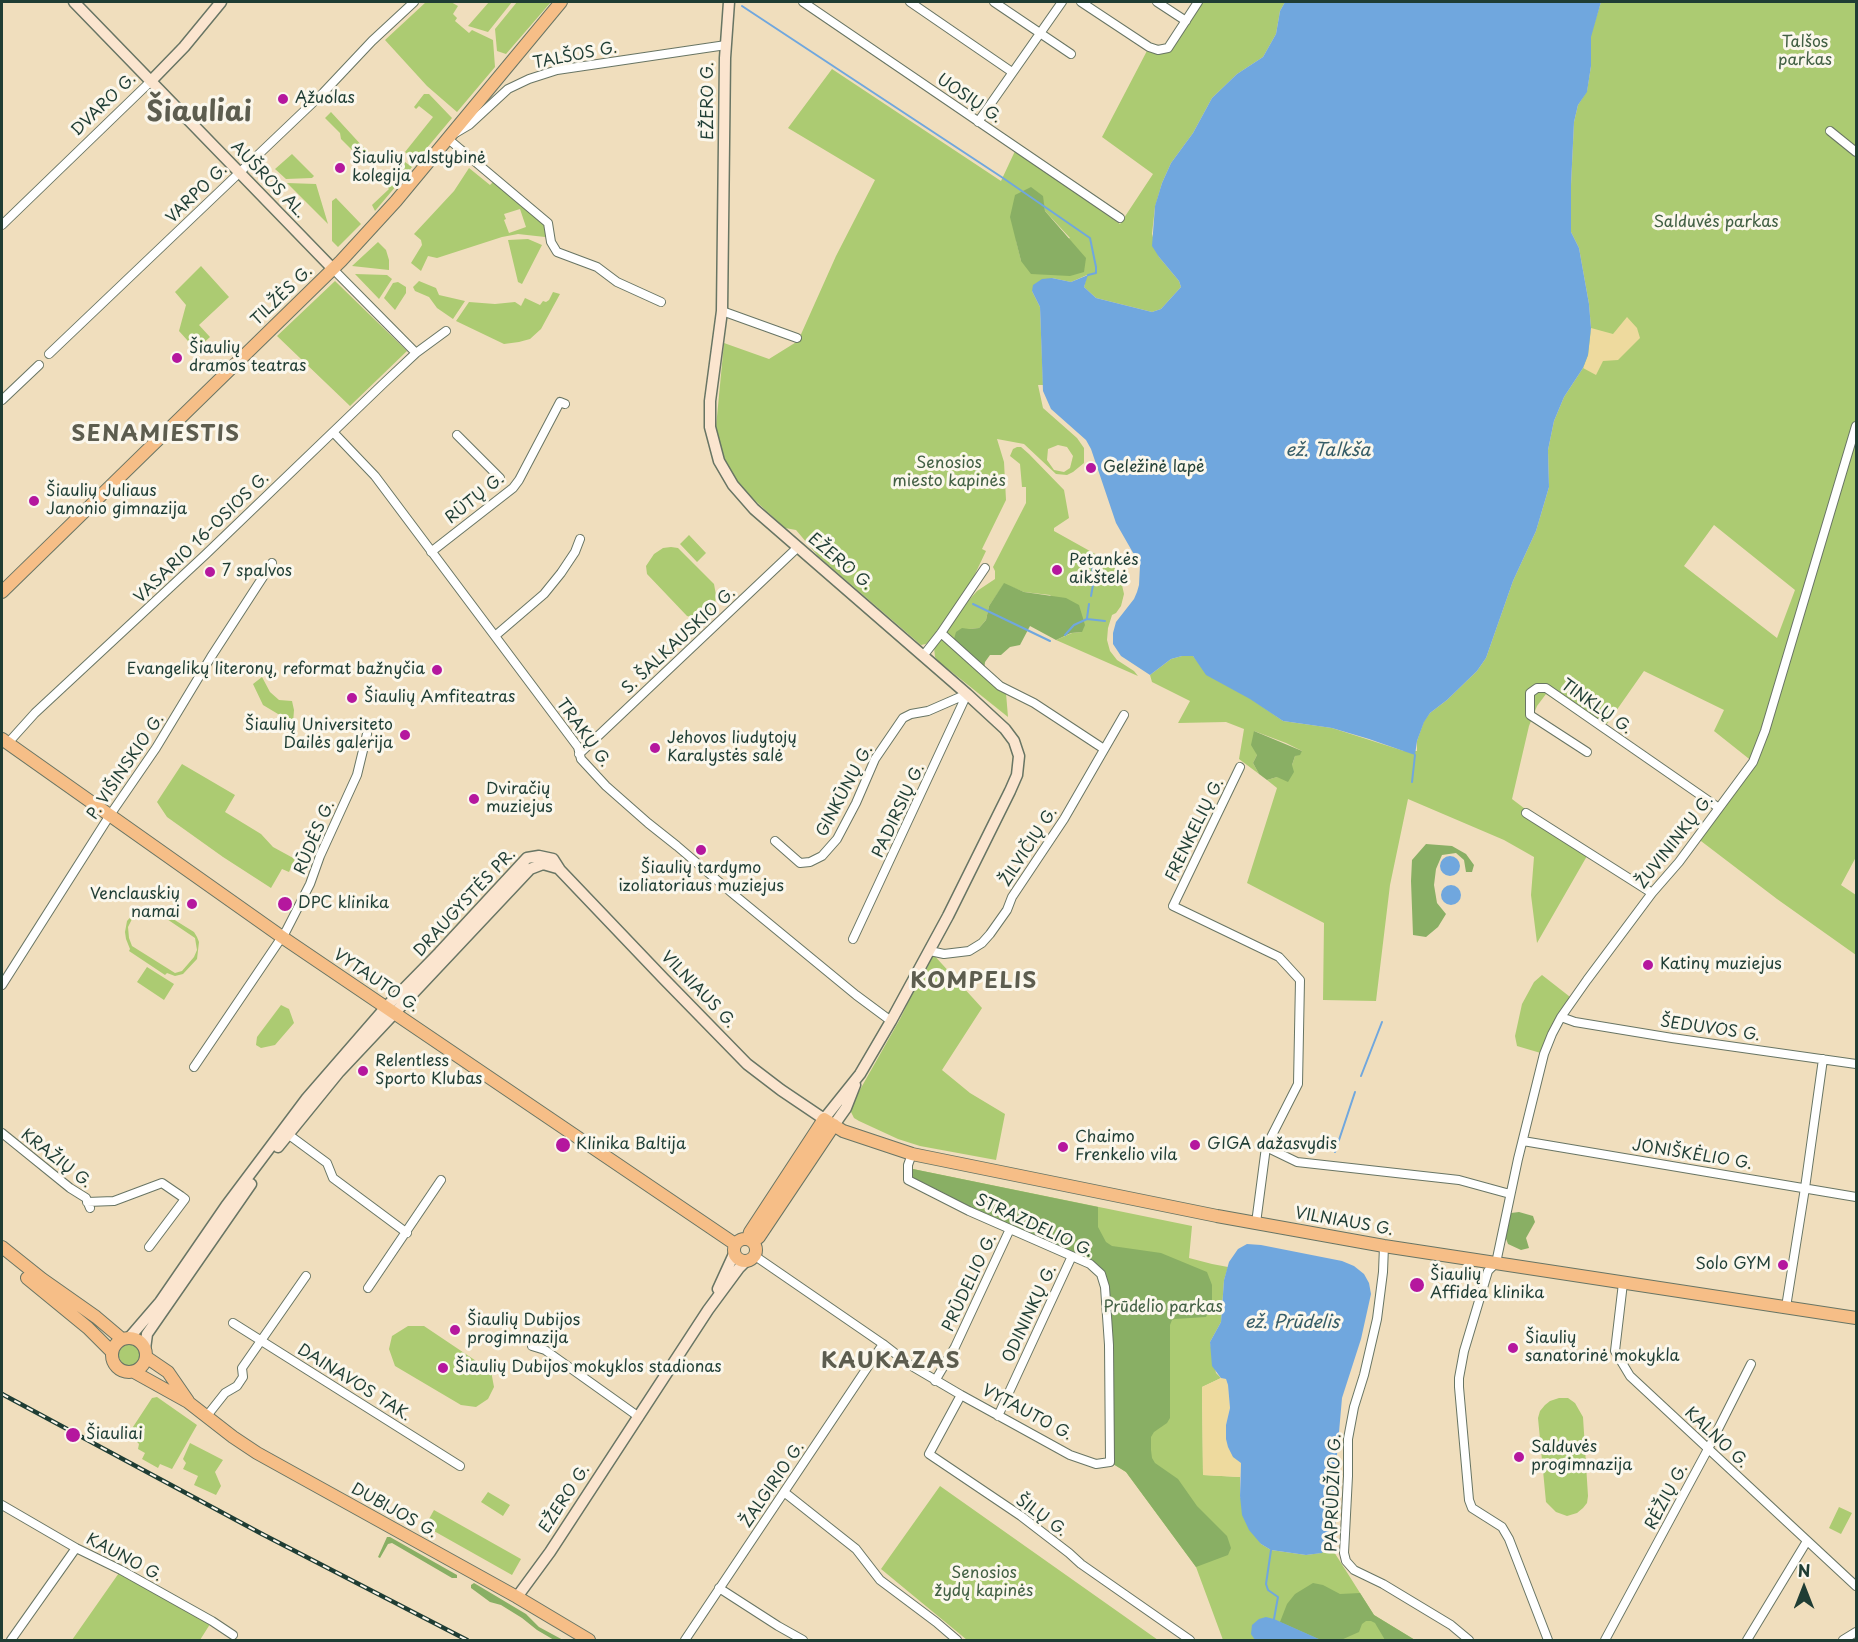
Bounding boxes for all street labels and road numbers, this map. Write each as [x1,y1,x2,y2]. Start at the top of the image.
street label: TALŠOS G. [531,38,619,74]
street label: EŽERO G. [699,62,719,140]
street label: DVARO G. [68,70,140,140]
street label: UOSIŲ G. [933,70,1005,128]
street label: AUŠROS AL. [226,137,310,223]
street label: VARPO G. [162,160,232,228]
street label: TILŽĖS G. [247,262,317,330]
street label: VASARIO 16-OSIOS G. [131,469,273,607]
street label: RŪTŲ G. [442,470,508,528]
street label: EŽERO G. [804,530,876,594]
street label: S. ŠALKAUSKIO G. [618,584,740,698]
street label: TINKLŲ G. [1557,675,1635,739]
street label: TRAKŲ G. [552,695,614,771]
street label: P. VIŠINSKIO G. [84,710,168,824]
street label: GINKŪNŲ G. [813,742,877,840]
street label: PADIRSIŲ G. [869,761,929,861]
street label: FRENKELIŲ G. [1162,775,1228,885]
street label: ŽUVININKŲ G. [1632,791,1718,893]
street label: RŪDĖS G. [291,798,339,878]
street label: ŽILVIČIŲ G. [996,804,1062,890]
street label: DRAUGYSTĖS PR. [410,845,520,961]
street label: VYTAUTO G. [329,945,423,1017]
street label: VILNIAUS G. [657,948,739,1032]
street label: ŠEDUVOS G. [1659,1012,1761,1046]
street label: KRAŽIŲ G. [17,1125,95,1193]
street label: JONIŠKĖLIO G. [1631,1136,1753,1174]
street label: STRAZDELIO G. [972,1190,1096,1262]
street label: VILNIAUS G. [1294,1204,1394,1240]
street label: PRŪDELIO G. [939,1231,1001,1335]
street label: ODININKŲ G. [999,1262,1061,1366]
street label: DAINAVOS TAK. [294,1340,414,1426]
street label: VYTAUTO G. [979,1381,1075,1445]
street label: KALNO G. [1680,1404,1752,1472]
street label: PAPRŪDŽIO G. [1322,1434,1346,1552]
street label: ŽALGIRIO G. [737,1439,809,1531]
street label: EŽERO G. [536,1461,594,1537]
street label: RĖŽIŲ G. [1642,1461,1692,1533]
street label: DUBIJOS G. [348,1480,440,1542]
street label: ŠILŲ G. [1012,1491,1070,1541]
street label: KAUNO G. [83,1530,165,1586]

